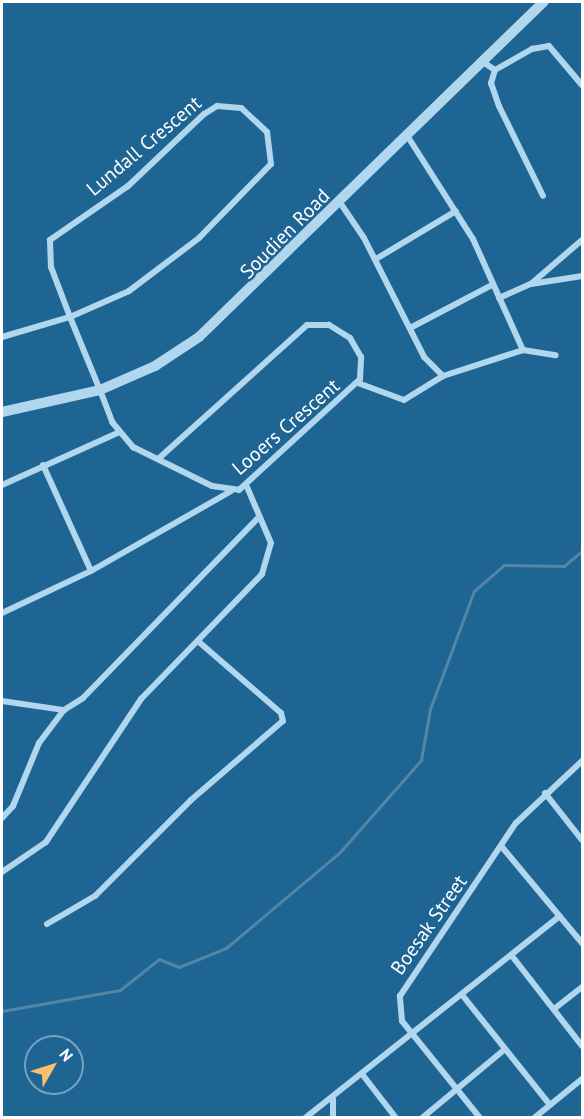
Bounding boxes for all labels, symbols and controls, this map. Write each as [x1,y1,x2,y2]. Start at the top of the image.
street label: Lundall Crescent [82,91,206,201]
street label: Soudien Road [235,184,335,284]
street label: Looers Crescent [227,374,345,480]
street label: Boesak Street [386,870,472,980]
north arrow [24,1035,84,1095]
text: N [55,1045,78,1065]

